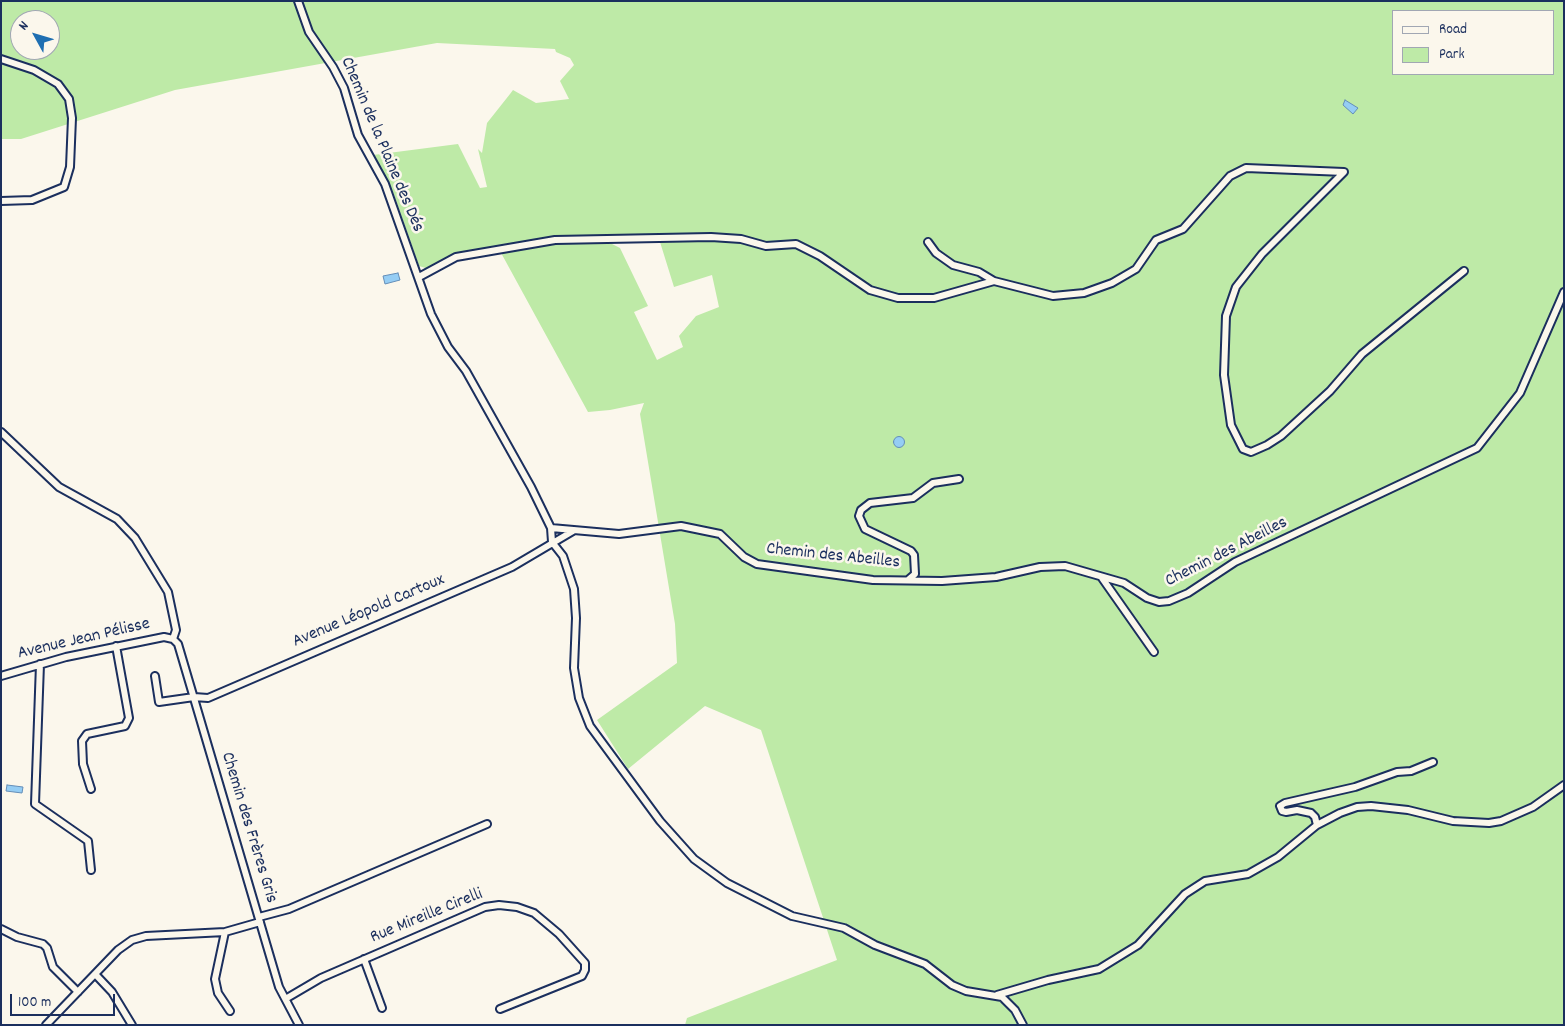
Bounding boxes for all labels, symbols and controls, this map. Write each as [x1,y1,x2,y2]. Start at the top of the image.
north arrow [10,10,60,60]
legend [1392,10,1555,75]
text: N [14,17,34,35]
text: Road [1439,19,1467,41]
text: Park [1439,44,1465,66]
street label: Chemin de la Plaine des Dés [334,54,428,236]
street label: Chemin des Abeilles [1162,513,1292,593]
street label: Chemin des Abeilles [765,539,901,575]
street label: Avenue Léopold Cartoux [290,570,448,654]
street label: Avenue Jean Pélisse [16,614,152,666]
street label: Chemin des Frères Gris [215,750,281,906]
street label: Rue Mireille Cirelli [368,885,486,949]
scale bar [12,984,118,1016]
text: 100 m [18,992,51,1014]

